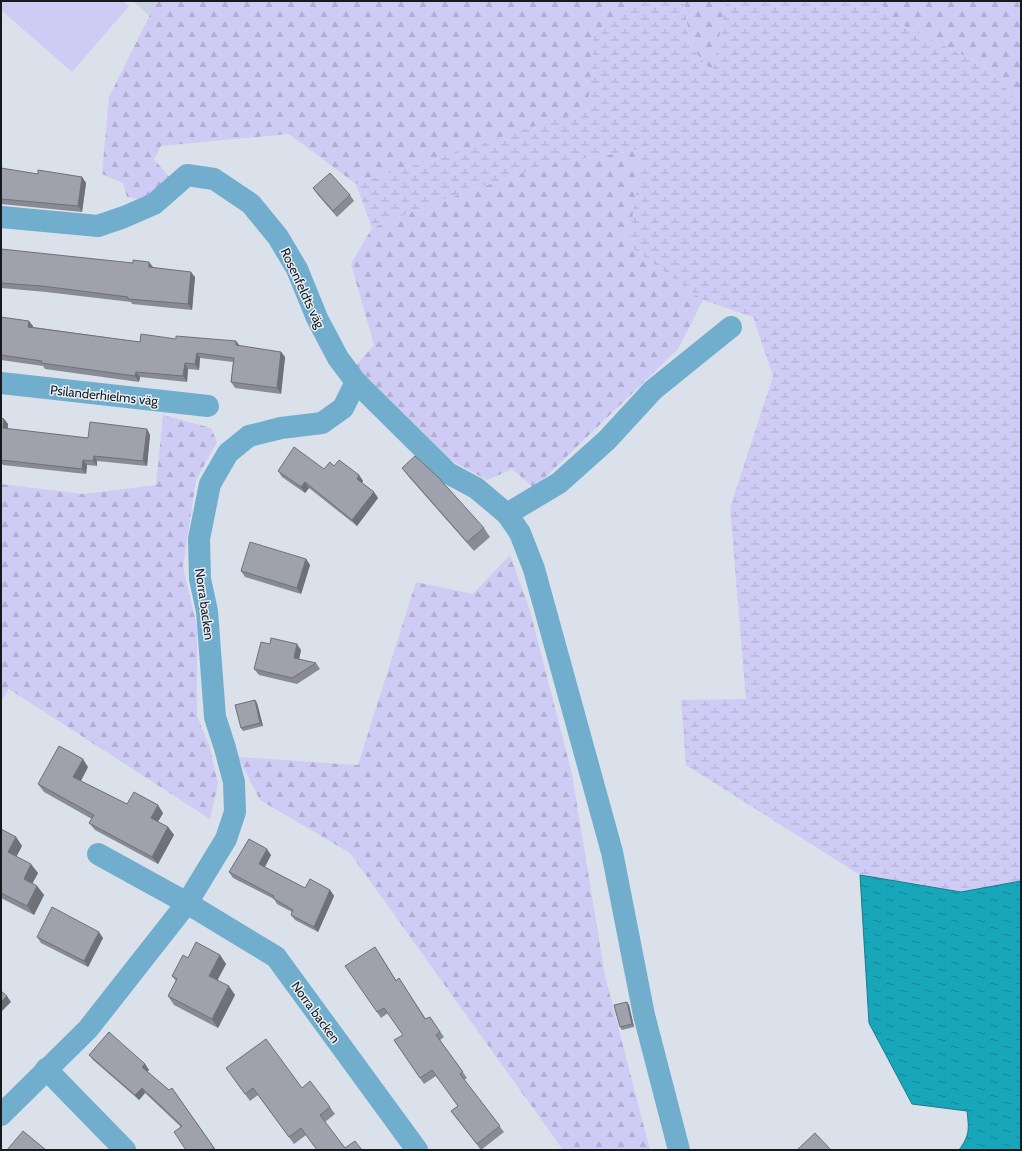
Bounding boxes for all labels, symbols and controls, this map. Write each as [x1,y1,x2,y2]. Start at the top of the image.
street label: Rosenfeldts väg [277,245,329,331]
street label: Psilanderhielms väg [49,381,159,409]
street label: Norra backen [192,567,218,641]
street label: Norra backen [288,978,344,1046]

